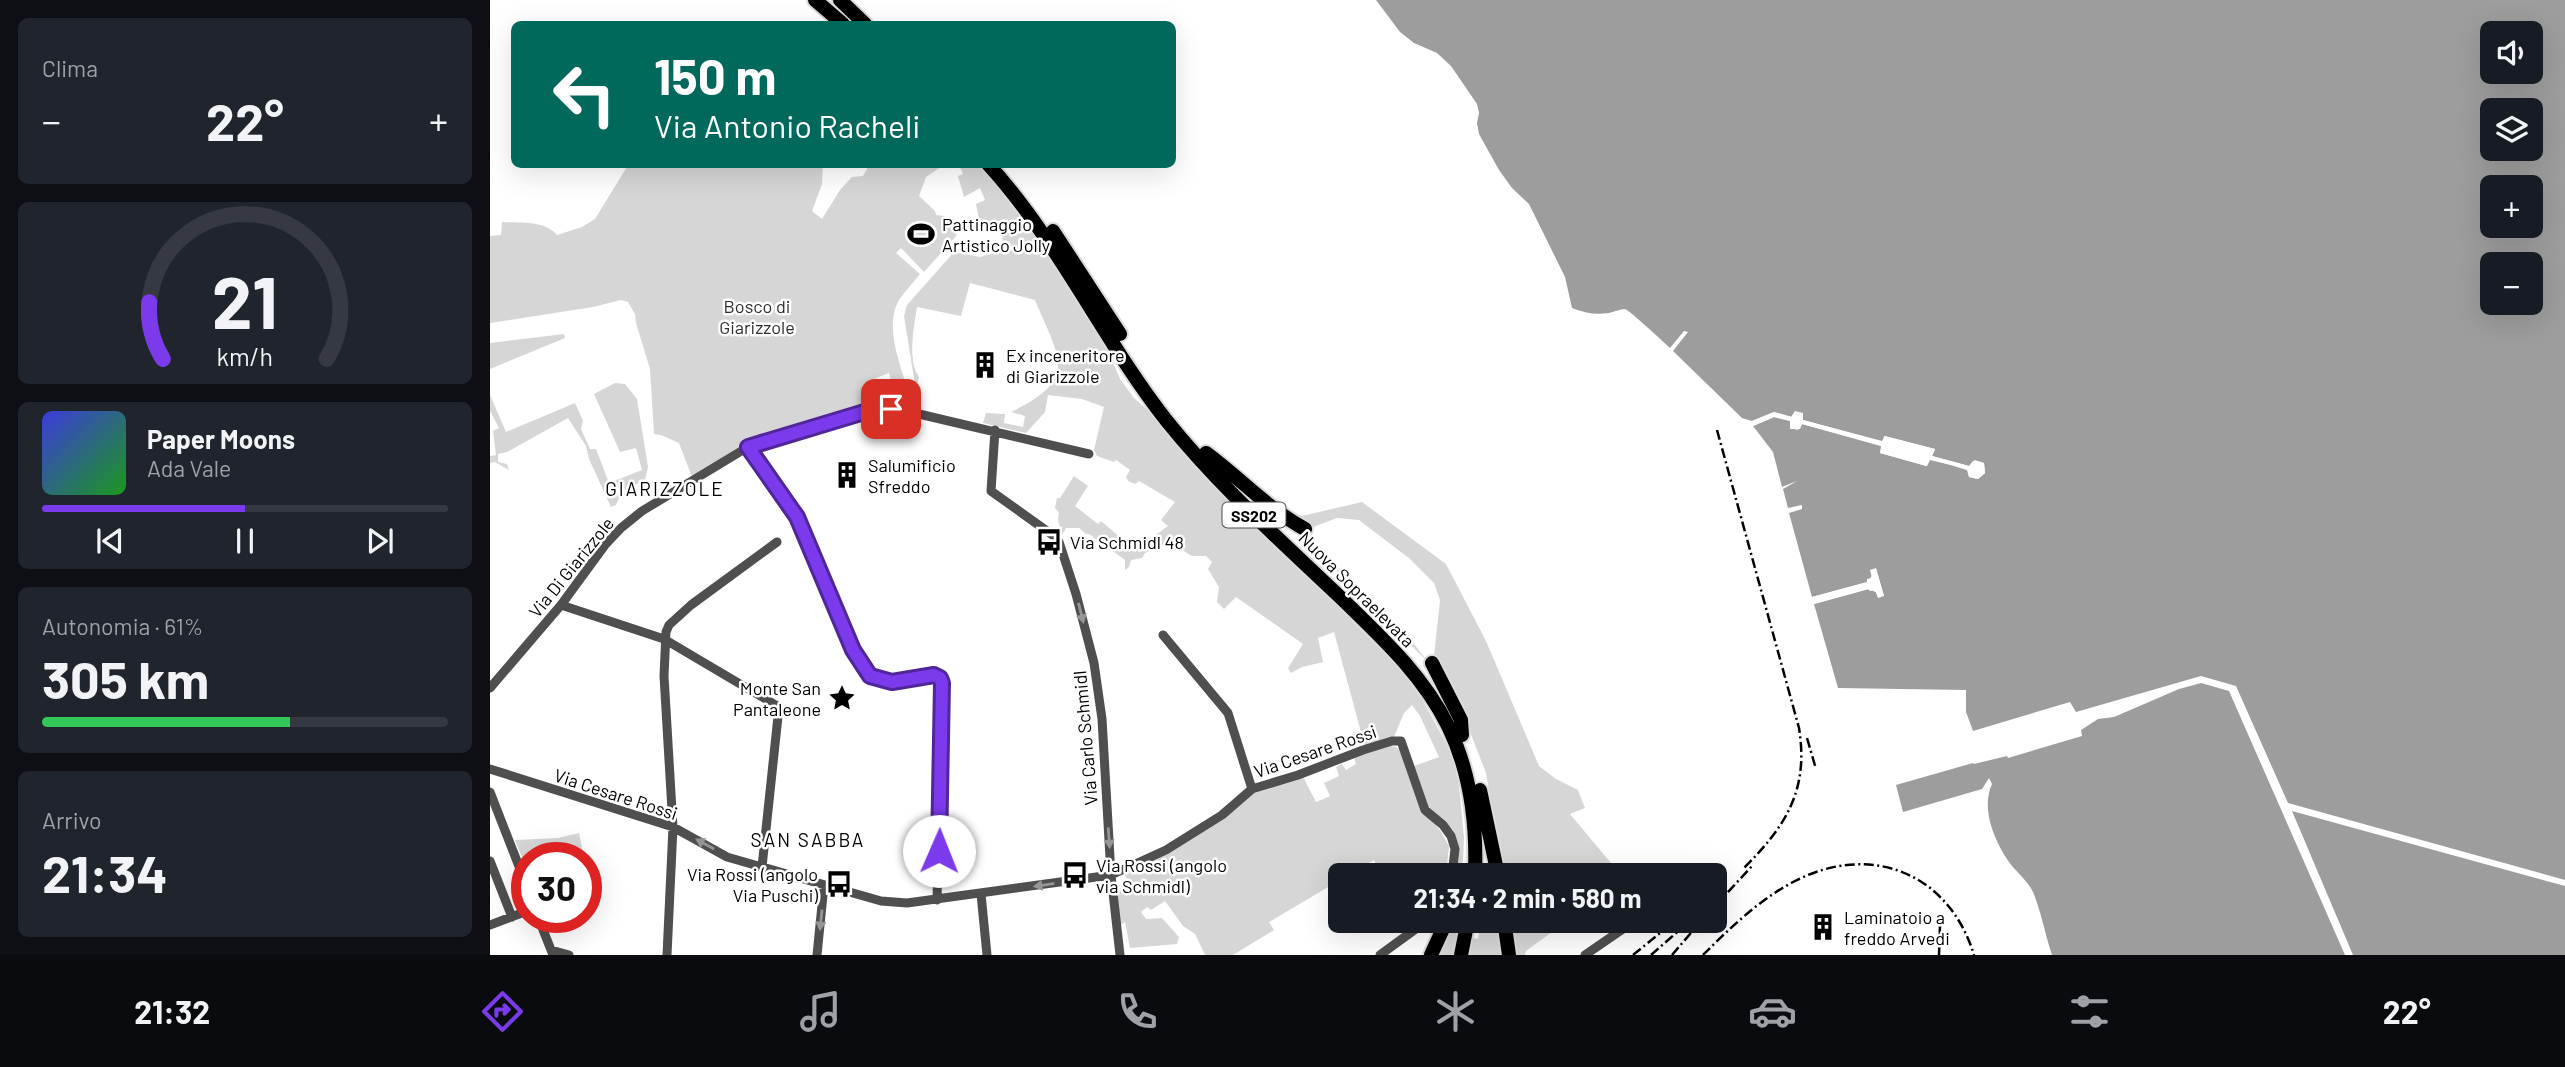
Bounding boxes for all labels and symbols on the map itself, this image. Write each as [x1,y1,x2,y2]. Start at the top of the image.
place label: Pattinaggio Artistico Jolly [942,213,1050,256]
sports icon: Pattinaggio Artistico Jolly [906,219,936,249]
park label: Bosco di Giarizzole [719,295,795,338]
place label: Ex inceneritore di Giarizzole [1006,344,1125,387]
building icon: Ex inceneritore di Giarizzole [970,350,1000,380]
pin [861,379,921,439]
place label: Salumificio Sfreddo [868,454,956,497]
building icon: Salumificio Sfreddo [832,460,862,490]
district label: GIARIZZOLE [605,477,725,500]
road number: SS202 [1222,502,1286,528]
street label: Via Di Giarizzole [524,512,618,622]
bus stop icon: Via Schmidl 48 [1034,527,1064,557]
street label: Nuova Sopraelevata [1295,527,1419,651]
place label: Via Schmidl 48 [1070,531,1184,553]
one-way arrow [1076,602,1087,624]
street label: Via Carlo Schmidl [1068,670,1102,806]
place label: Monte San Pantaleone [733,677,821,720]
place icon: Monte San Pantaleone [827,683,857,713]
street label: Via Cesare Rossi [1251,720,1379,782]
street label: Via Cesare Rossi [552,764,680,824]
position arrow [902,814,976,888]
one-way arrow [1104,827,1115,849]
district label: SAN SABBA [751,828,865,851]
one-way arrow [695,838,715,850]
speed limit sign: 30 [511,842,602,933]
place label: Via Rossi (angolo via Schmidl) [1096,854,1227,897]
bus stop icon: Via Rossi (angolo via Schmidl) [1060,860,1090,890]
place label: Via Rossi (angolo Via Puschi) [687,863,818,906]
bus stop icon: Via Rossi (angolo Via Puschi) [824,869,854,899]
one-way arrow [1033,880,1055,891]
place label: Laminatoio a freddo Arvedi [1844,906,1950,949]
one-way arrow [815,909,826,931]
building icon: Laminatoio a freddo Arvedi [1808,912,1838,942]

